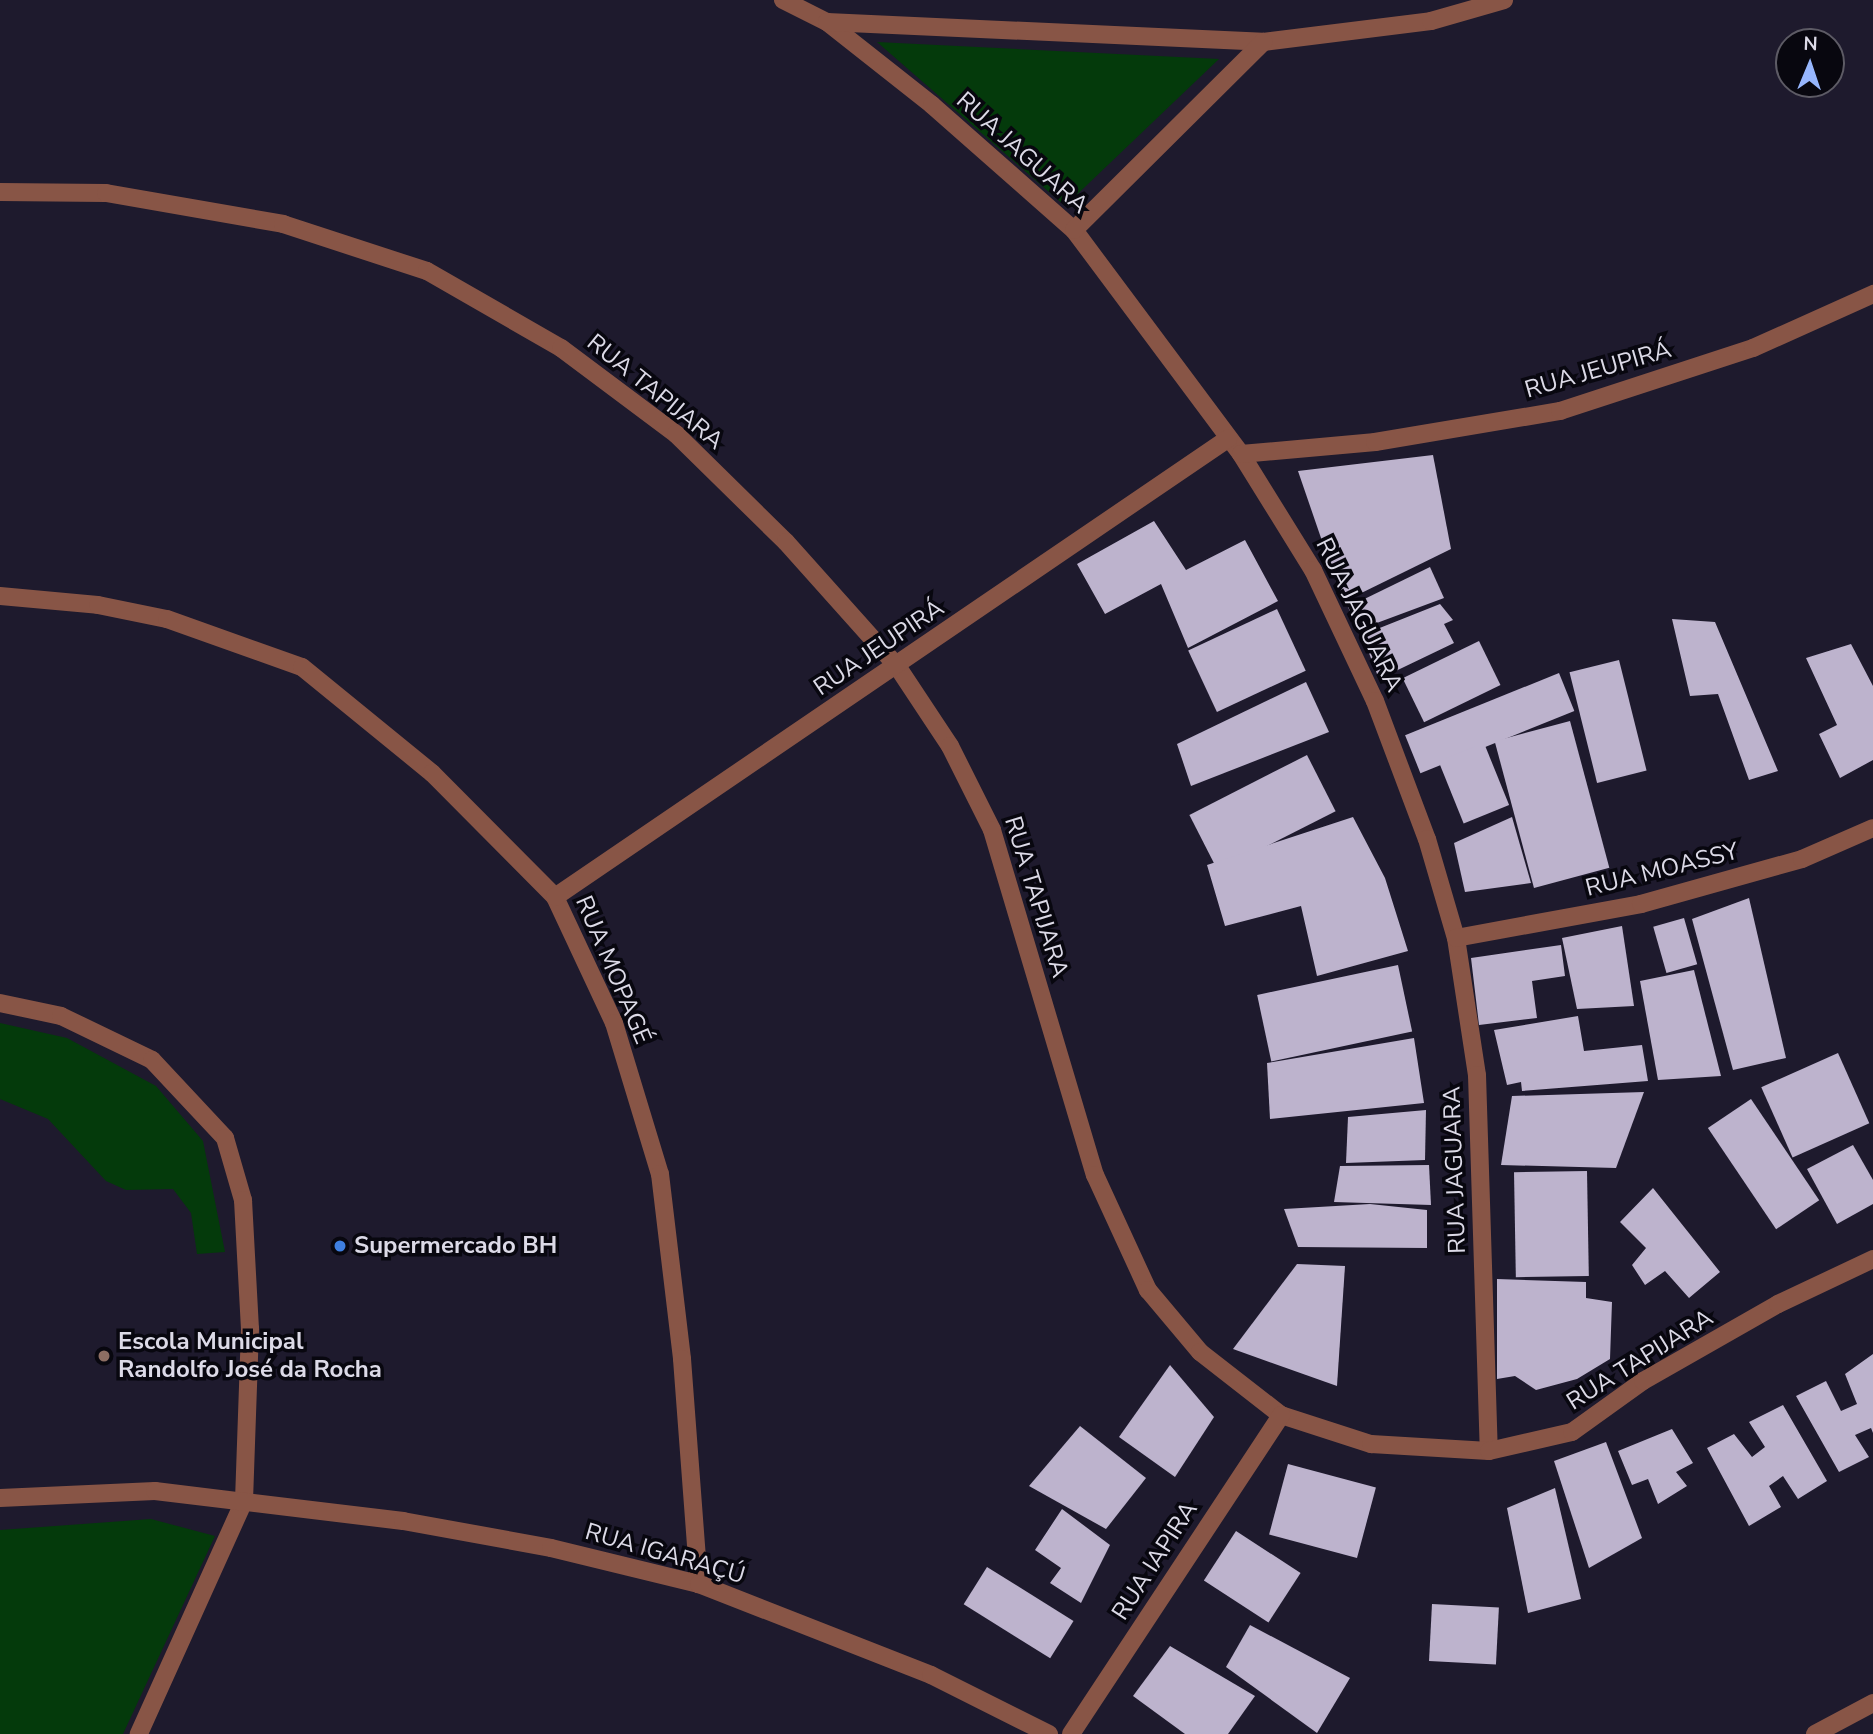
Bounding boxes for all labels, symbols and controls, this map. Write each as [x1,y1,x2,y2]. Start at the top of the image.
north arrow [1775,28,1845,98]
text: N [1803,31,1818,57]
street label: RUA JAGUARA [950,86,1094,220]
street label: RUA TAPIJARA [581,328,729,456]
street label: RUA JEUPIRÁ [1521,335,1675,405]
street label: RUA JAGUARA [1309,533,1409,697]
street label: RUA JEUPIRÁ [808,594,950,702]
street label: RUA TAPIJARA [998,813,1074,981]
street label: RUA MOASSY [1583,837,1741,903]
street label: RUA MOPAGÉ [569,892,657,1048]
street label: RUA JAGUARA [1438,1086,1472,1254]
place label: Supermercado BH [354,1232,557,1260]
marker: Supermercado BH [332,1238,348,1254]
street label: RUA TAPIJARA [1562,1304,1718,1416]
place label: Escola Municipal Randolfo José da Rocha [118,1328,382,1384]
marker: Escola Municipal Randolfo José da Rocha [96,1348,112,1364]
street label: RUA IAPIRA [1106,1496,1204,1626]
street label: RUA IGARAÇÚ [582,1517,748,1591]

